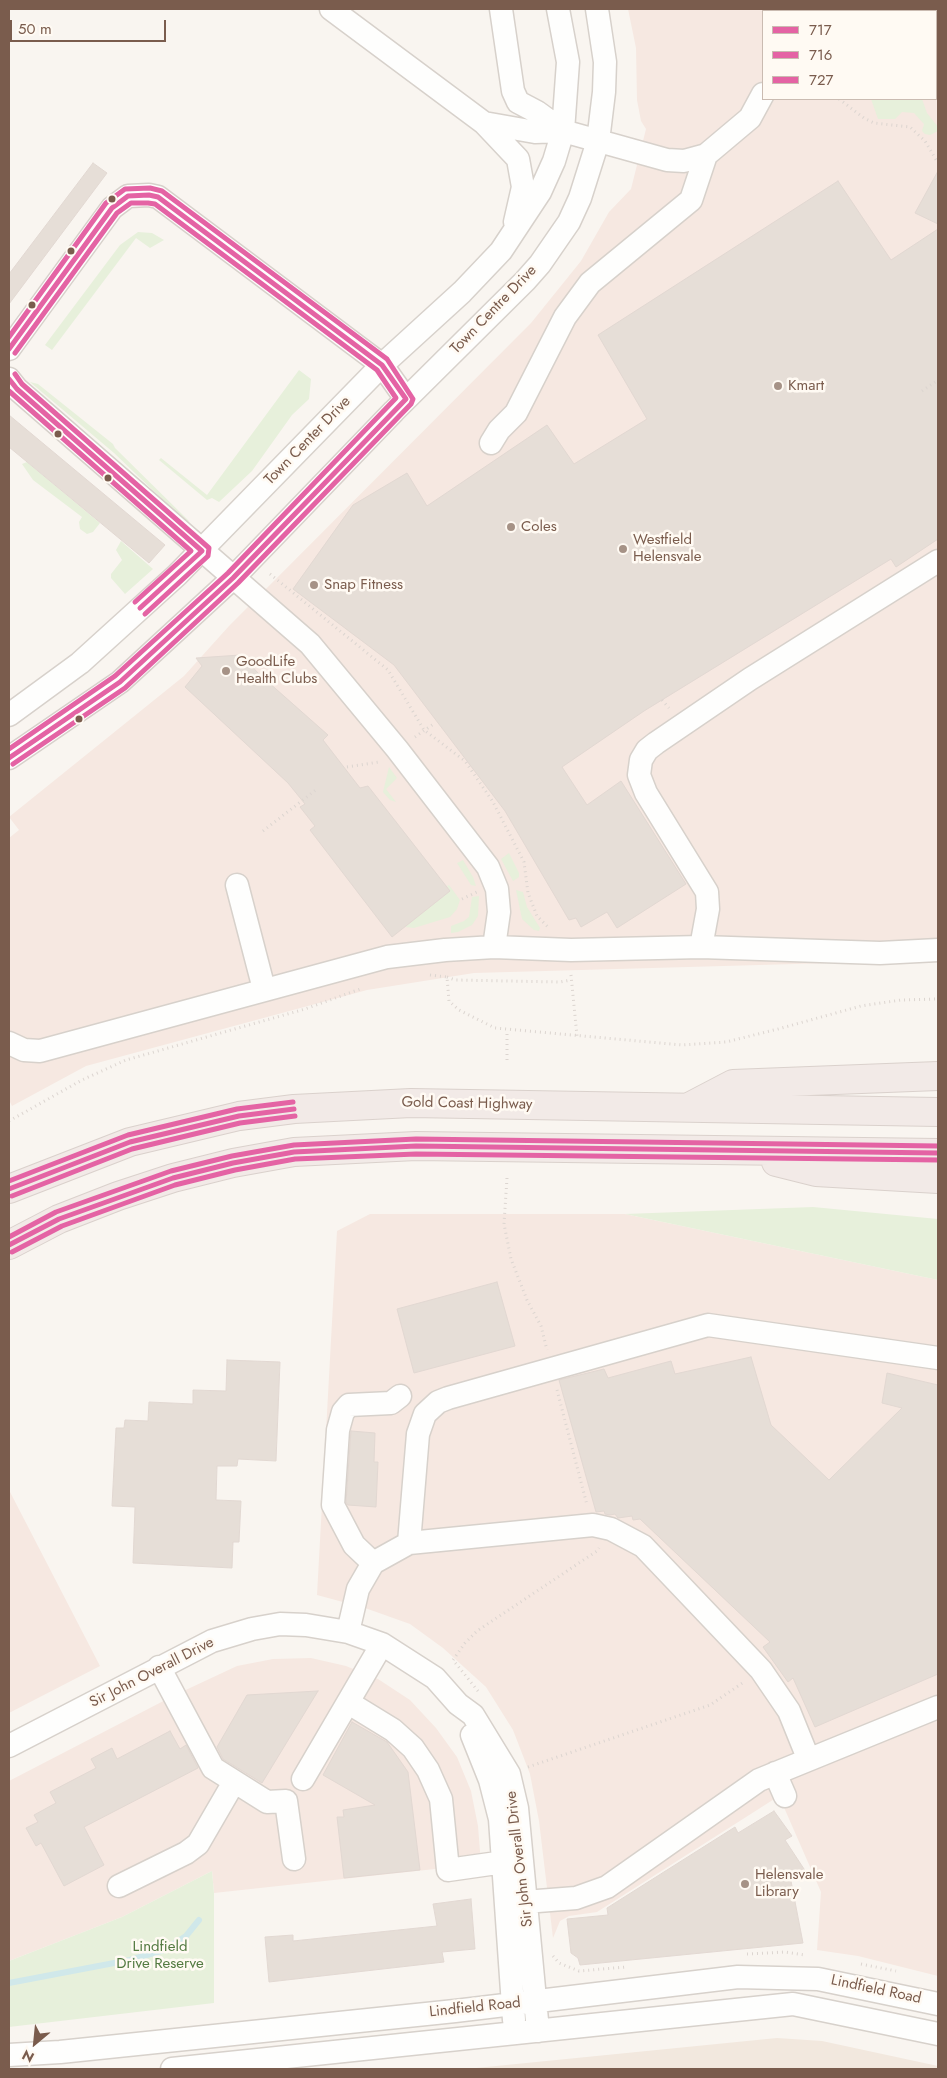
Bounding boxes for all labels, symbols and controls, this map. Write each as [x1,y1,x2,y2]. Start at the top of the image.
scale bar [12,10,169,42]
legend [762,10,937,100]
text: 50 m [18,18,52,40]
text: 717 [809,19,832,41]
text: 716 [809,44,832,66]
text: 727 [809,69,833,91]
unlabelled marker [107,194,117,204]
unlabelled marker [66,246,76,256]
street label: Town Centre Drive [447,262,541,358]
unlabelled marker [27,300,37,310]
place label: Kmart [788,377,824,395]
marker: Kmart [772,380,784,392]
street label: Town Center Drive [261,393,355,489]
unlabelled marker [53,429,63,439]
unlabelled marker [103,473,113,483]
place label: Coles [521,518,557,536]
marker: Coles [505,521,517,533]
place label: Westfield Helensvale [633,531,701,566]
marker: Westfield Helensvale [617,543,629,555]
place label: Snap Fitness [324,576,403,594]
marker: Snap Fitness [308,579,320,591]
place label: GoodLife Health Clubs [236,653,317,688]
marker: GoodLife Health Clubs [220,665,232,677]
unlabelled marker [74,714,84,724]
street label: Gold Coast Highway [401,1094,533,1114]
street label: Sir John Overall Drive [87,1634,217,1712]
street label: Sir John Overall Drive [503,1790,537,1928]
place label: Helensvale Library [755,1866,823,1901]
marker: Helensvale Library [739,1878,751,1890]
park label: Lindfield Drive Reserve [116,1938,204,1973]
street label: Lindfield Road [829,1972,923,2008]
street label: Lindfield Road [428,1994,522,2022]
north arrow [10,2018,60,2068]
text: N [18,2045,38,2068]

